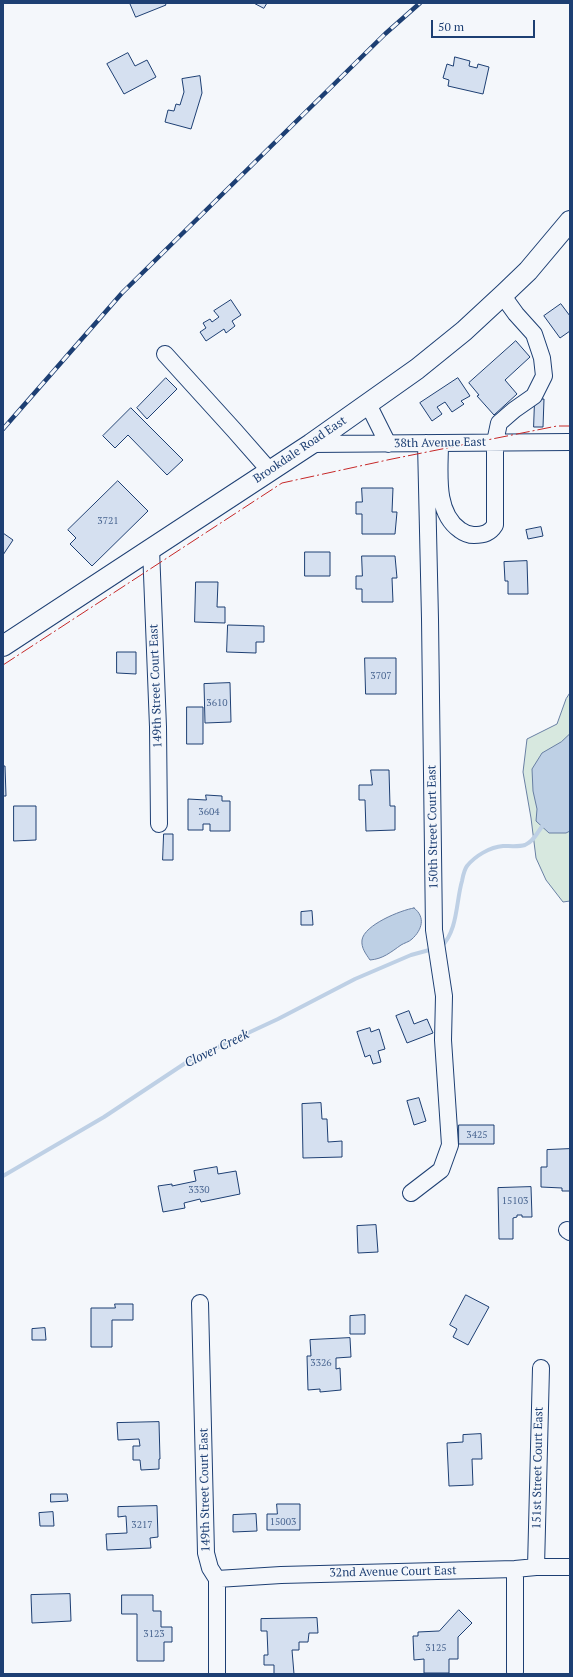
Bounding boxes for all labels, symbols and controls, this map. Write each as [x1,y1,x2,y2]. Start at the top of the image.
scale bar [433,12,537,38]
text: 50 m [438,19,464,34]
street label: Brookdale Road East [251,414,349,486]
street label: 38th Avenue East [394,435,486,451]
house number: 3721 [97,515,119,527]
street label: 149th Street Court East [147,624,165,748]
house number: 3707 [370,670,392,682]
house number: 3610 [206,697,228,709]
street label: 150th Street Court East [425,765,441,889]
house number: 3604 [198,806,220,818]
water label: Clover Creek [182,1027,252,1071]
house number: 3425 [466,1129,488,1141]
house number: 3330 [188,1184,210,1196]
house number: 15103 [502,1195,528,1207]
house number: 3326 [310,1357,332,1369]
street label: 151st Street Court East [530,1407,546,1529]
street label: 149th Street Court East [197,1428,213,1552]
house number: 15003 [270,1516,296,1528]
house number: 3217 [131,1519,153,1531]
street label: 32nd Avenue Court East [329,1564,457,1580]
house number: 3123 [143,1628,165,1640]
house number: 3125 [425,1642,447,1654]

